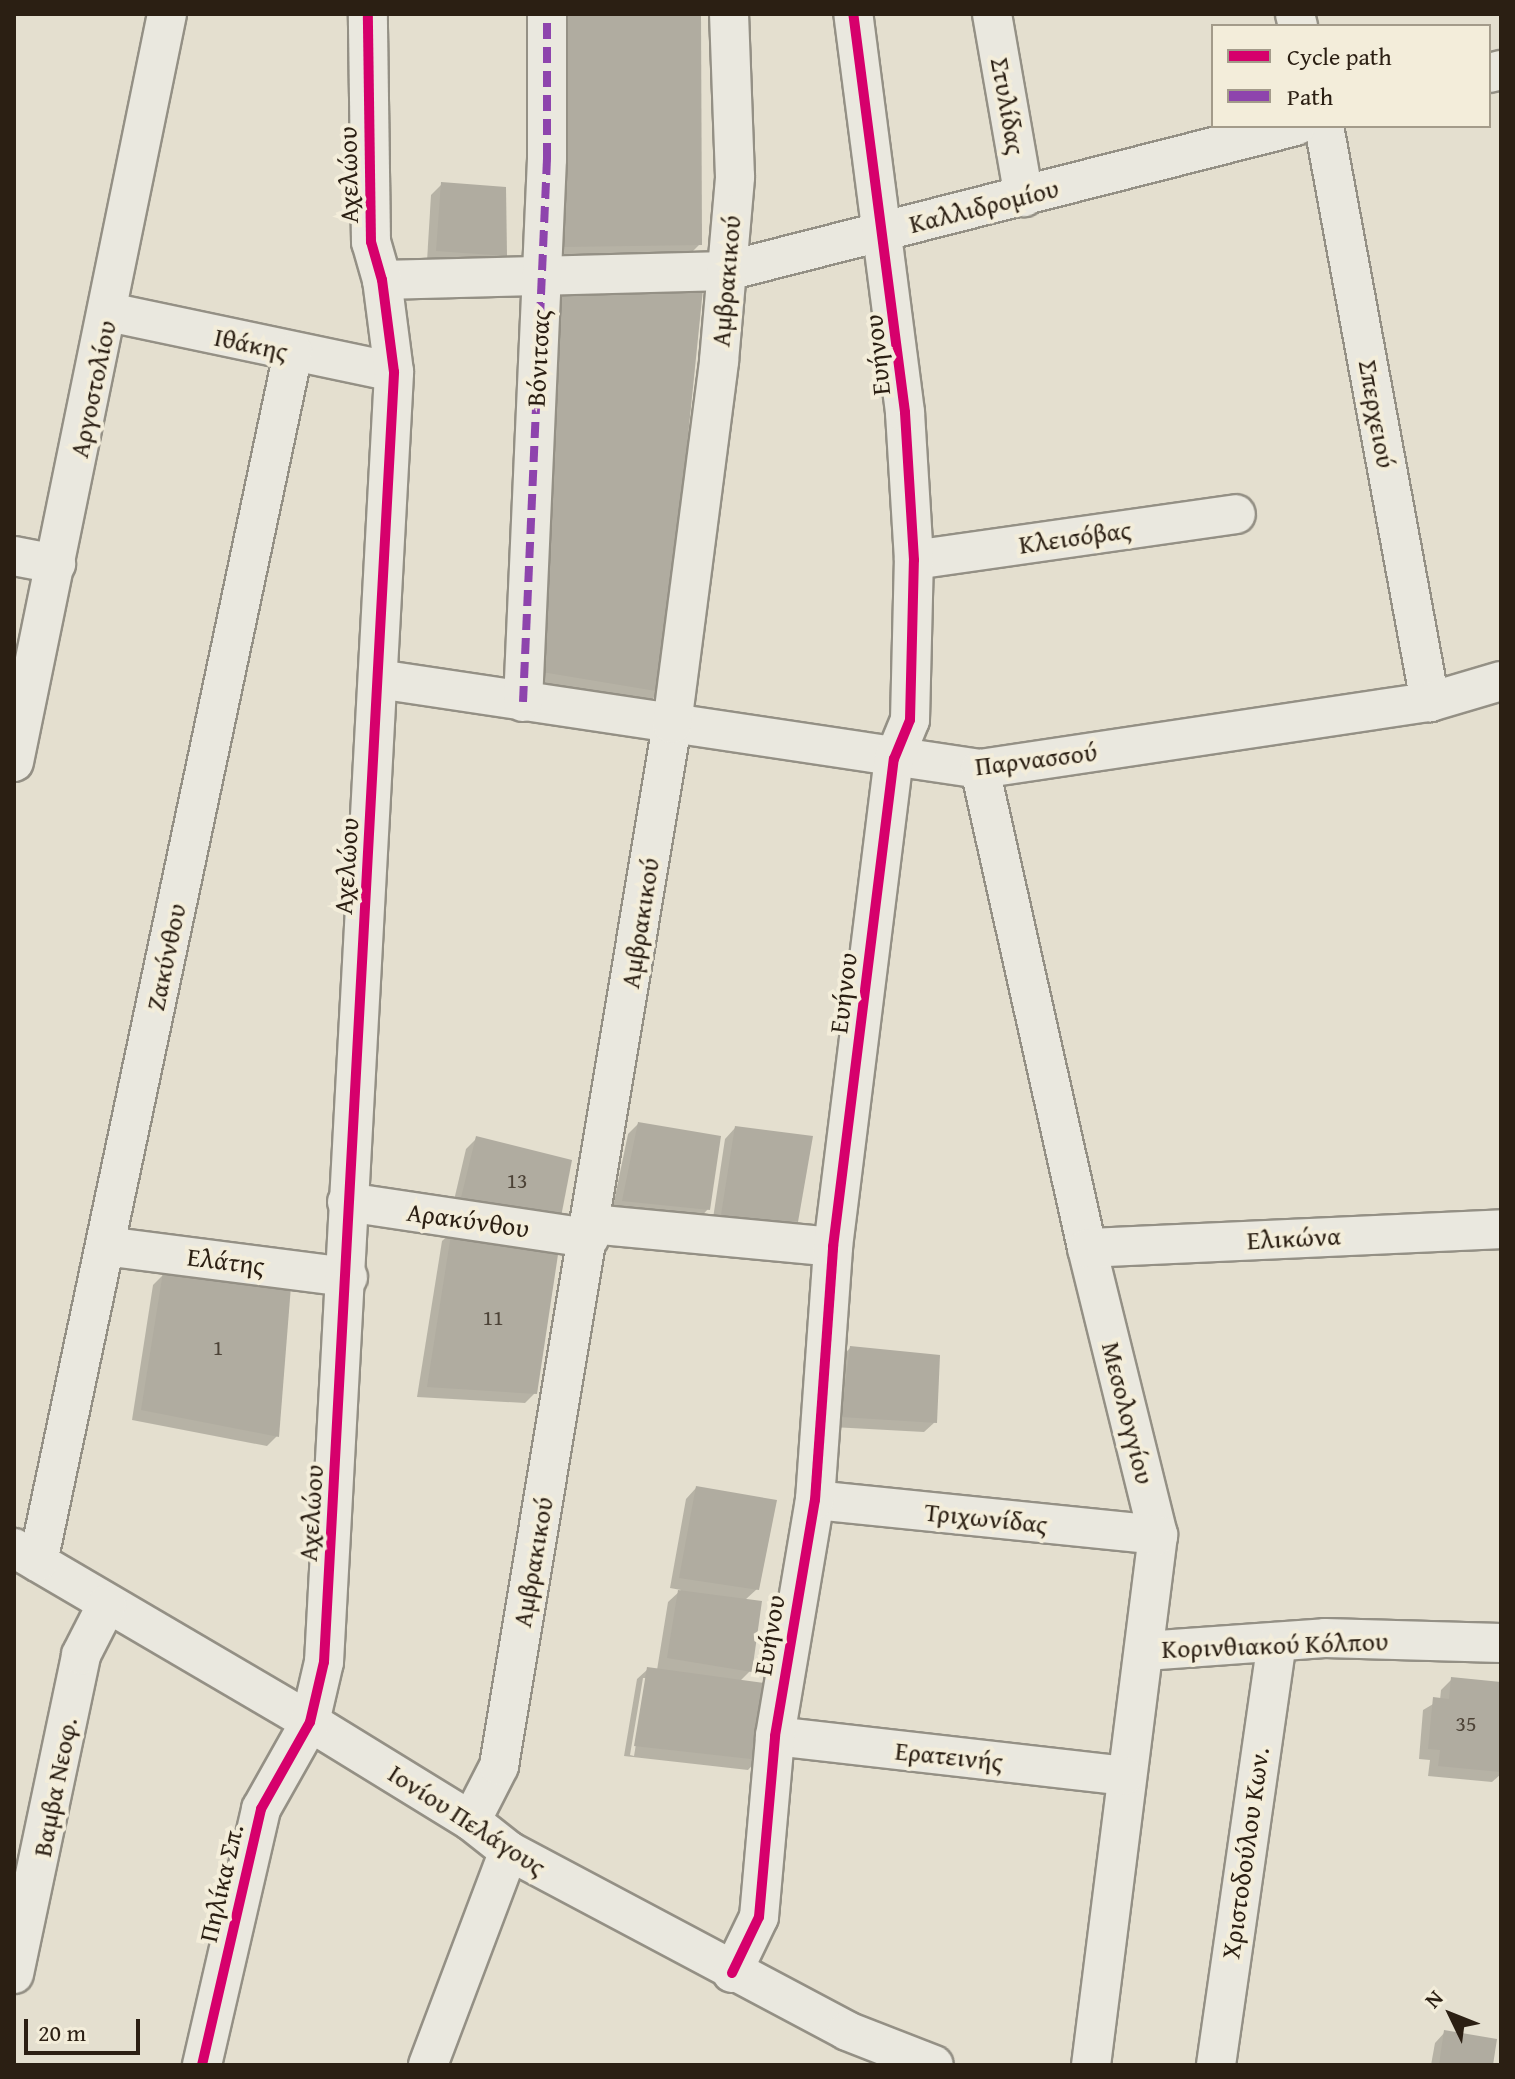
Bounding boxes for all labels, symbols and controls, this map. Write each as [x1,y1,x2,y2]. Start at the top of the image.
legend [1211,24,1491,128]
text: Cycle path [1287,39,1392,74]
street label: Στυλίδας [984,55,1032,157]
text: Path [1287,79,1333,114]
street label: Αχελώου [332,126,364,224]
street label: Καλλιδρομίου [906,172,1062,240]
street label: Αμβρακικού [705,214,747,348]
street label: Βόνιτσας [520,308,556,408]
street label: Ευήνου [857,313,897,397]
street label: Αργοστολίου [63,318,123,460]
street label: Ιθάκης [211,321,291,367]
street label: Σπερχειού [1352,357,1402,471]
street label: Κλεισόβας [1017,514,1133,560]
street label: Παρνασσού [973,736,1099,782]
street label: Αχελώου [327,816,365,916]
street label: Αμβρακικού [614,855,666,991]
street label: Ζακύνθου [139,901,193,1013]
street label: Ευήνου [823,951,863,1035]
house number: 13 [506,1168,528,1194]
street label: Αρακύνθου [405,1196,531,1244]
street label: Ελικώνα [1246,1220,1342,1256]
street label: Ελάτης [186,1241,266,1281]
house number: 11 [482,1305,504,1331]
house number: 1 [213,1335,223,1361]
street label: Μεσολογγίου [1095,1339,1161,1487]
street label: Αχελώου [292,1463,330,1563]
street label: Αμβρακικού [506,1494,560,1630]
street label: Τριχωνίδας [923,1496,1049,1540]
street label: Ευήνου [747,1592,791,1678]
street label: Κορινθιακού Κόλπου [1161,1625,1389,1665]
house number: 35 [1455,1711,1477,1737]
street label: Βαμβα Νεοφ. [26,1715,84,1859]
street label: Ερατεινής [894,1735,1004,1777]
street label: Χριστοδούλου Κων. [1215,1745,1275,1961]
street label: Ιονίου Πελάγους [382,1758,552,1882]
street label: Πηλίκα Σπ. [192,1821,250,1945]
north arrow [1411,1975,1491,2055]
text: N [1417,1982,1450,2015]
scale bar [28,2003,144,2053]
text: 20 m [38,2015,86,2050]

